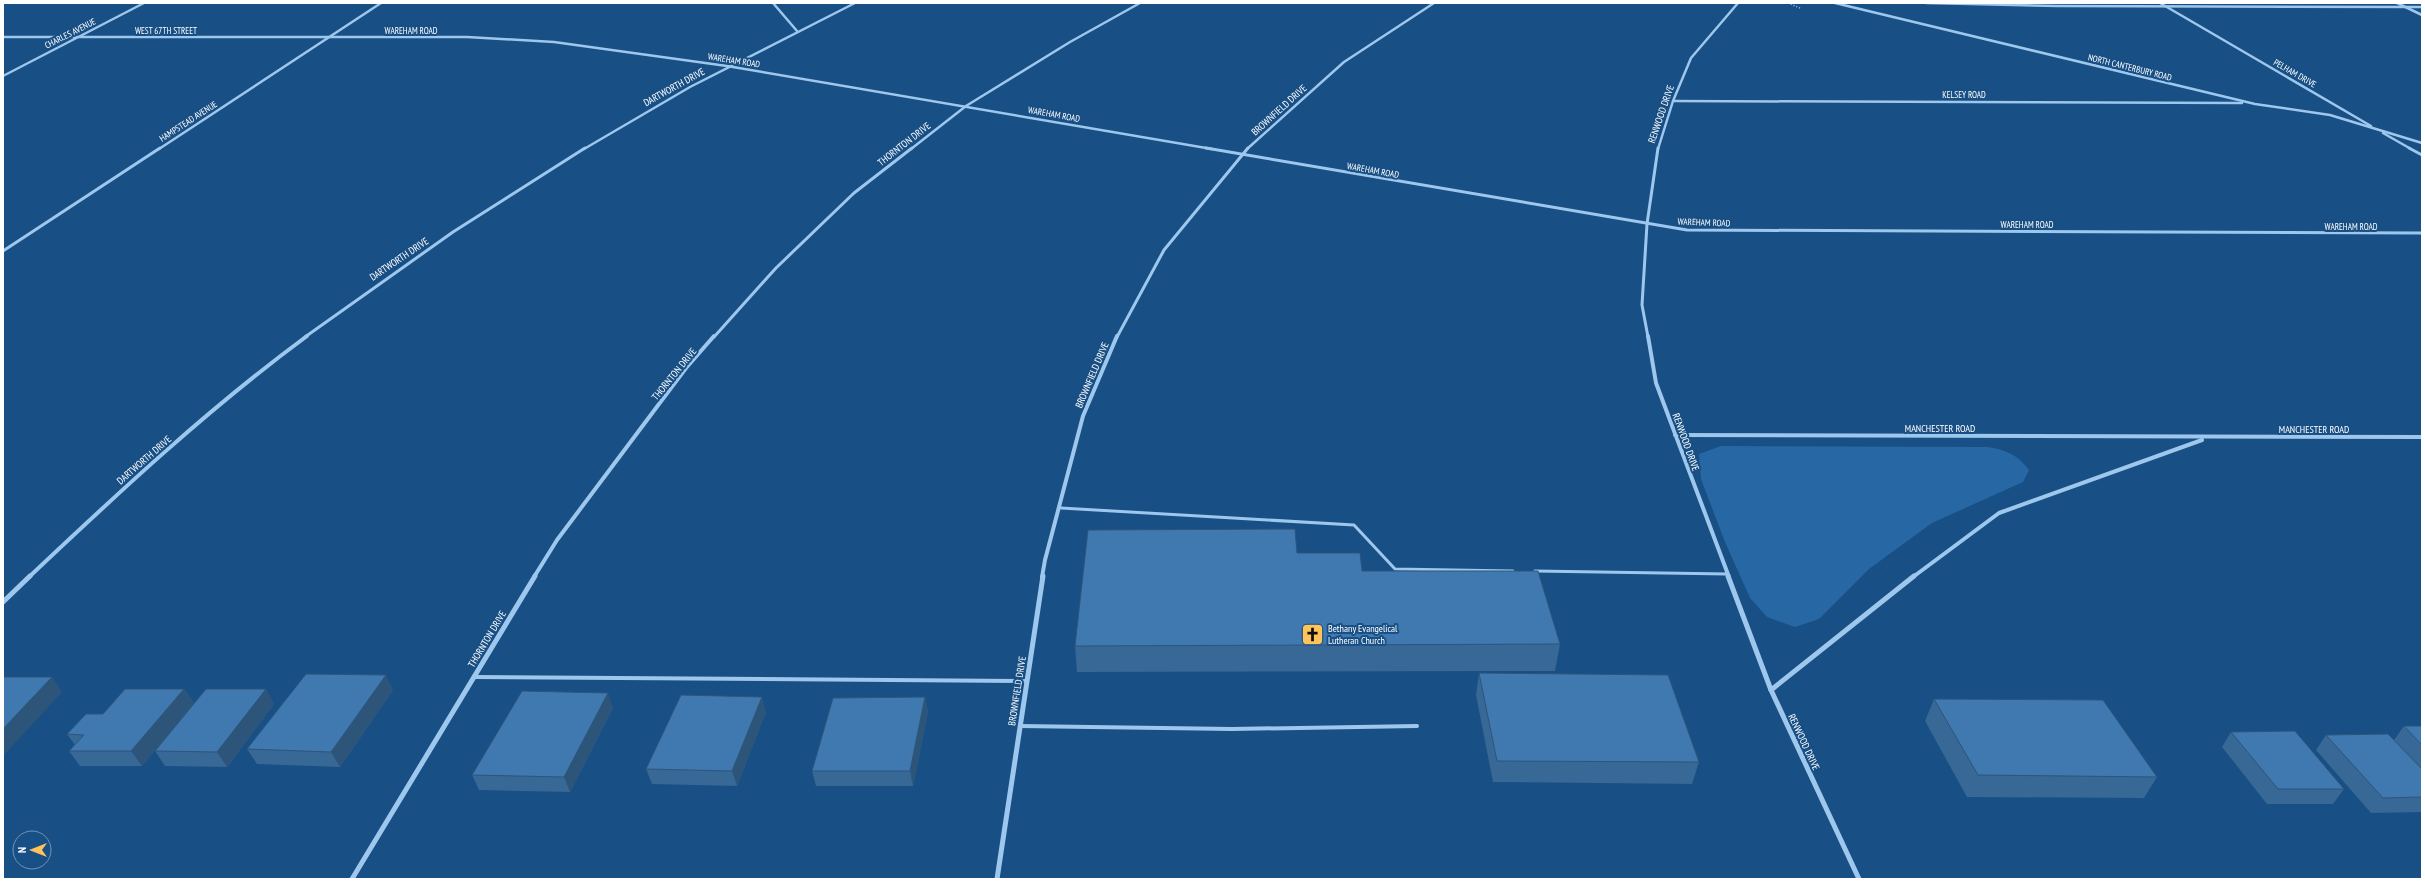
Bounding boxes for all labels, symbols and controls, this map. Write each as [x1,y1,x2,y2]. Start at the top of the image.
street label: CHARLES AVENUE [43,15,98,51]
street label: WEST 67TH STREET [135,25,197,36]
street label: WAREHAM ROAD [385,25,438,36]
street label: WAREHAM ROAD [707,50,761,70]
street label: NORTH CANTERBURY ROAD [2087,51,2173,83]
street label: PELHAM DRIVE [2272,56,2318,90]
street label: DARTWORTH DRIVE [641,65,707,109]
street label: BROWNFIELD DRIVE [1249,82,1309,138]
street label: RENWOOD DRIVE [1645,83,1677,145]
street label: KELSEY ROAD [1942,89,1986,100]
street label: HAMPSTEAD AVENUE [157,98,219,144]
street label: WAREHAM ROAD [1027,104,1081,124]
street label: THORNTON DRIVE [875,119,933,169]
street label: WAREHAM ROAD [1346,160,1400,180]
street label: WAREHAM ROAD [1677,216,1731,228]
street label: WAREHAM ROAD [2001,219,2054,230]
street label: WAREHAM ROAD [2325,221,2378,232]
street label: DARTWORTH DRIVE [367,235,431,283]
street label: BROWNFIELD DRIVE [1072,340,1112,410]
street label: THORNTON DRIVE [649,345,699,403]
street label: RENWOOD DRIVE [1670,411,1702,473]
street label: MANCHESTER ROAD [1905,422,1975,435]
street label: MANCHESTER ROAD [2279,423,2349,436]
street label: DARTWORTH DRIVE [114,433,174,487]
street label: THORNTON DRIVE [465,608,509,670]
church icon: Bethany Evangelical Lutheran Church [1300,621,1326,647]
place label: Bethany Evangelical Lutheran Church [1328,622,1398,647]
street label: BROWNFIELD DRIVE [1005,655,1029,727]
street label: RENWOOD DRIVE [1785,712,1823,772]
north arrow [12,830,52,870]
text: N [15,847,29,853]

